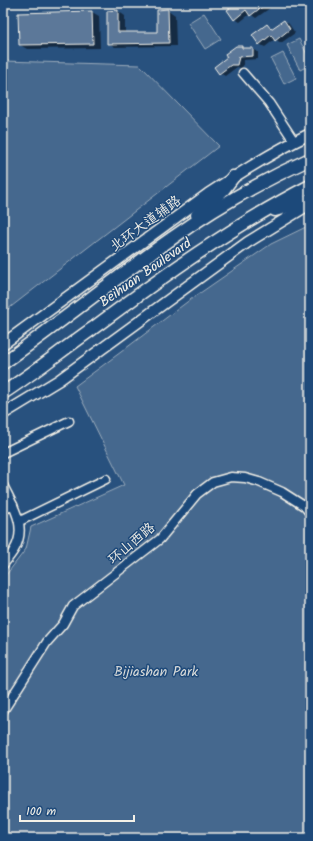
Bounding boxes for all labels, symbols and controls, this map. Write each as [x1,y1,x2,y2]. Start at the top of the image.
street label: 北环大道辅路 [105,190,186,257]
street label: Beihuan Boulevard [95,232,197,313]
street label: 环山西路 [103,517,160,570]
park label: Bijiashan Park [114,661,199,683]
scale bar [20,797,134,823]
text: 100 m [26,802,57,821]

